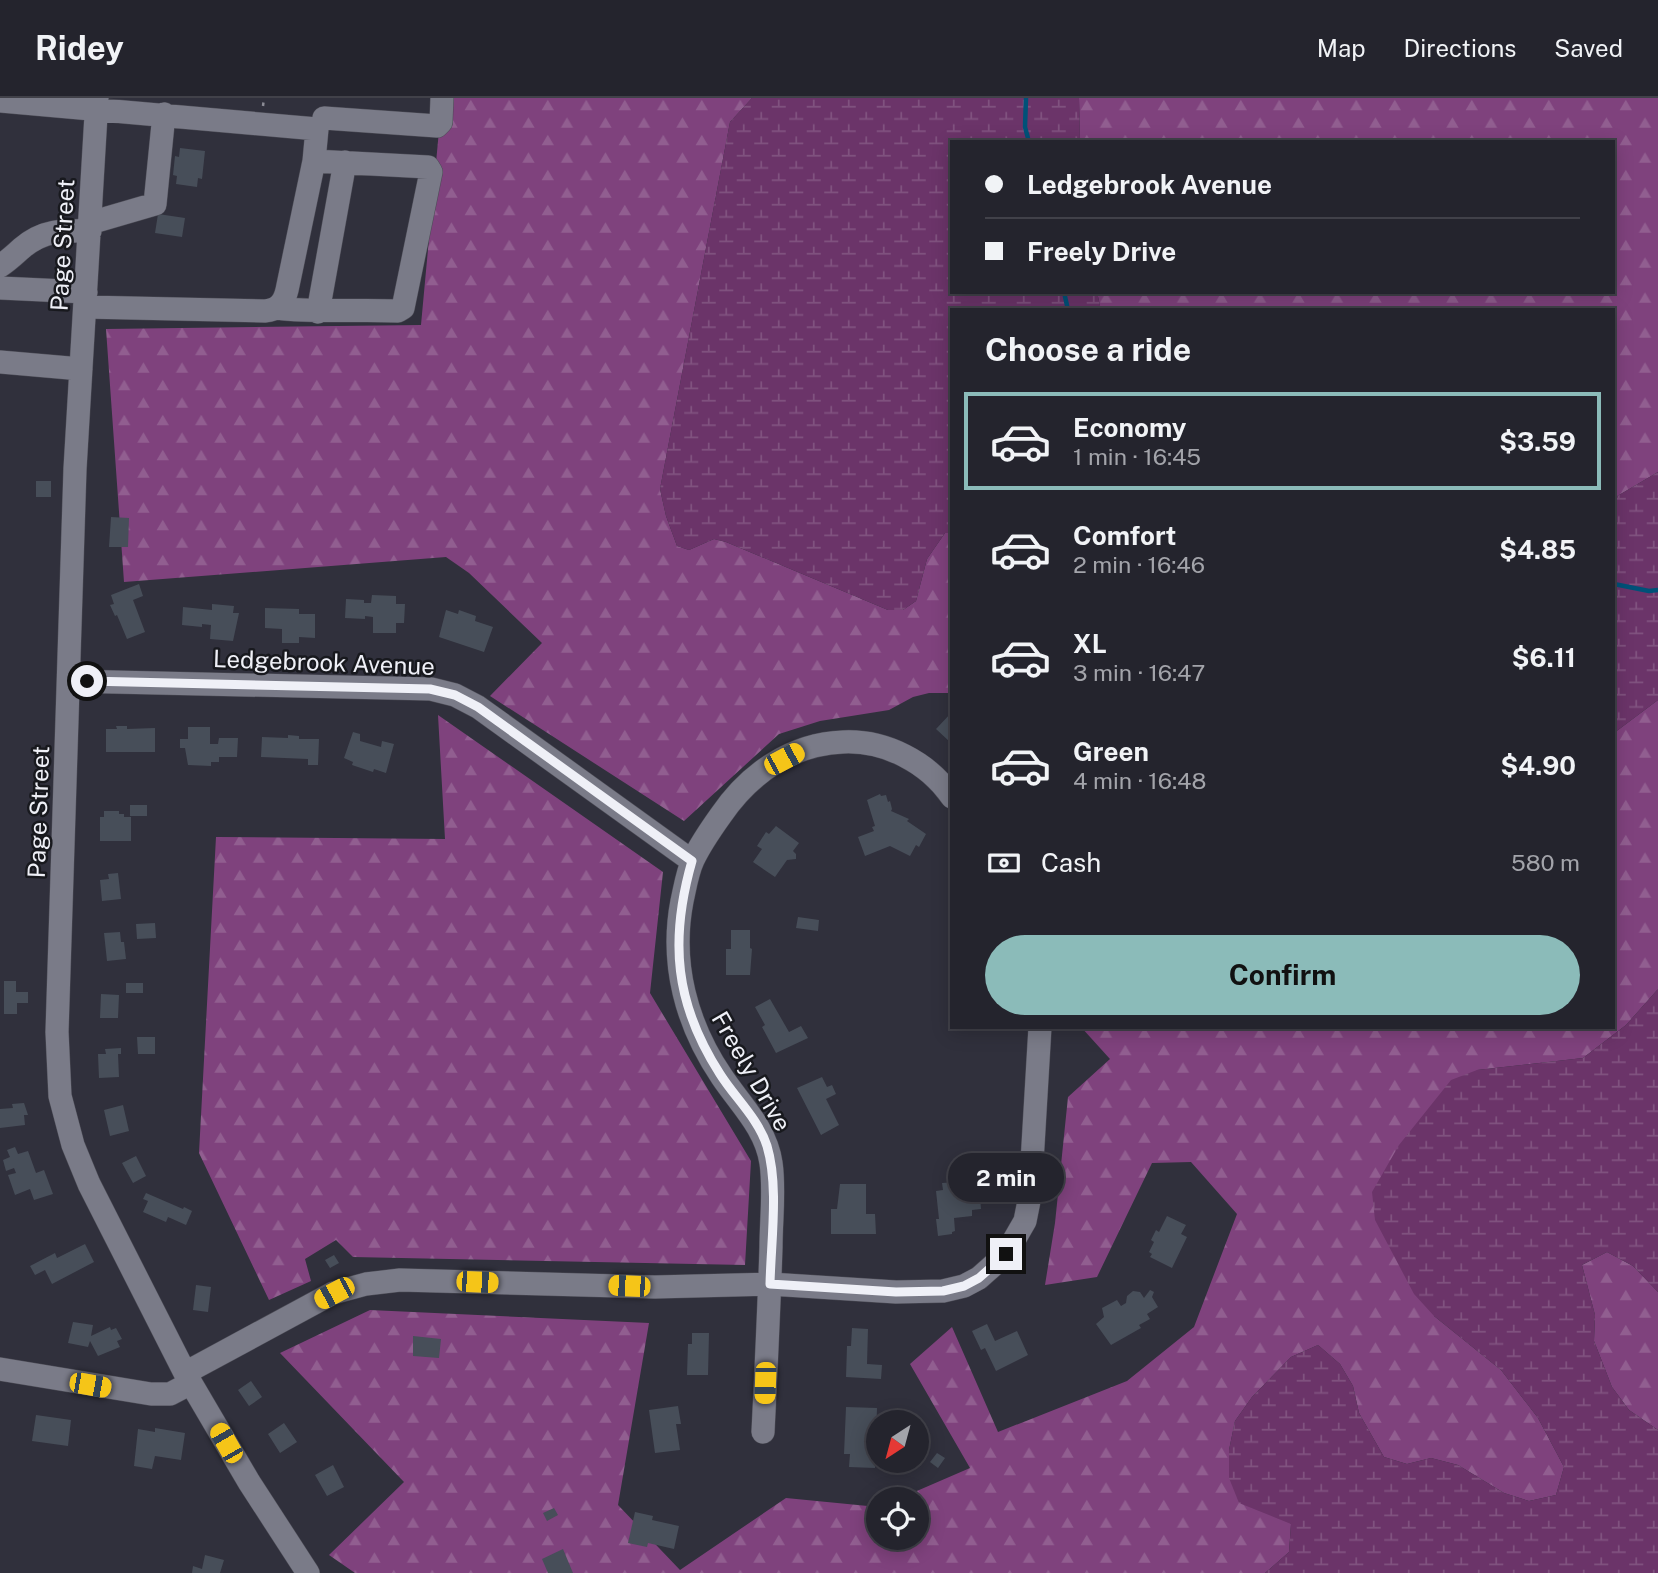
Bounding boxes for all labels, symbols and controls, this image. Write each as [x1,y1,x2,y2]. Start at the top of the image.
text: Ridey [35,29,124,67]
text: Map [1317,34,1366,62]
text: Directions [1404,34,1516,62]
text: Saved [1554,34,1623,62]
text: Ledgebrook Avenue [1027,169,1272,200]
street label: Page Street [45,178,79,312]
text: Freely Drive [1027,236,1176,267]
text: Choose a ride [985,331,1191,368]
icon: car [989,410,1052,473]
text: Economy [1073,412,1186,443]
text: $3.59 [1499,426,1576,457]
text: 1 min · 16:45 [1073,443,1201,470]
icon: car [989,518,1052,581]
text: Comfort [1073,520,1176,551]
text: $4.85 [1499,534,1576,565]
text: 2 min · 16:46 [1073,551,1205,578]
icon: car [989,626,1052,689]
text: XL [1073,628,1107,659]
text: $6.11 [1512,642,1576,673]
street label: Ledgebrook Avenue [213,644,435,680]
text: 3 min · 16:47 [1073,659,1205,686]
route start [71,665,103,697]
icon: car [989,734,1052,797]
text: Green [1073,736,1149,767]
car [761,740,808,778]
street label: Page Street [22,745,54,879]
text: $4.90 [1500,750,1576,781]
text: 4 min · 16:48 [1073,767,1206,794]
icon: cash [985,844,1023,882]
text: Cash [1041,847,1101,878]
text: 580 m [1511,849,1580,876]
button: Confirm [985,935,1580,1015]
street label: Freely Drive [707,1006,797,1136]
callout: 2 min [948,1152,1064,1202]
text: 2 min [976,1164,1036,1191]
route end [990,1238,1022,1270]
car [456,1271,499,1293]
car [311,1274,358,1312]
car [608,1275,651,1297]
car [754,1362,777,1404]
car [68,1371,113,1399]
north arrow [866,1410,929,1474]
map controls [866,1410,929,1550]
car [207,1420,246,1466]
button: locate [866,1487,929,1550]

